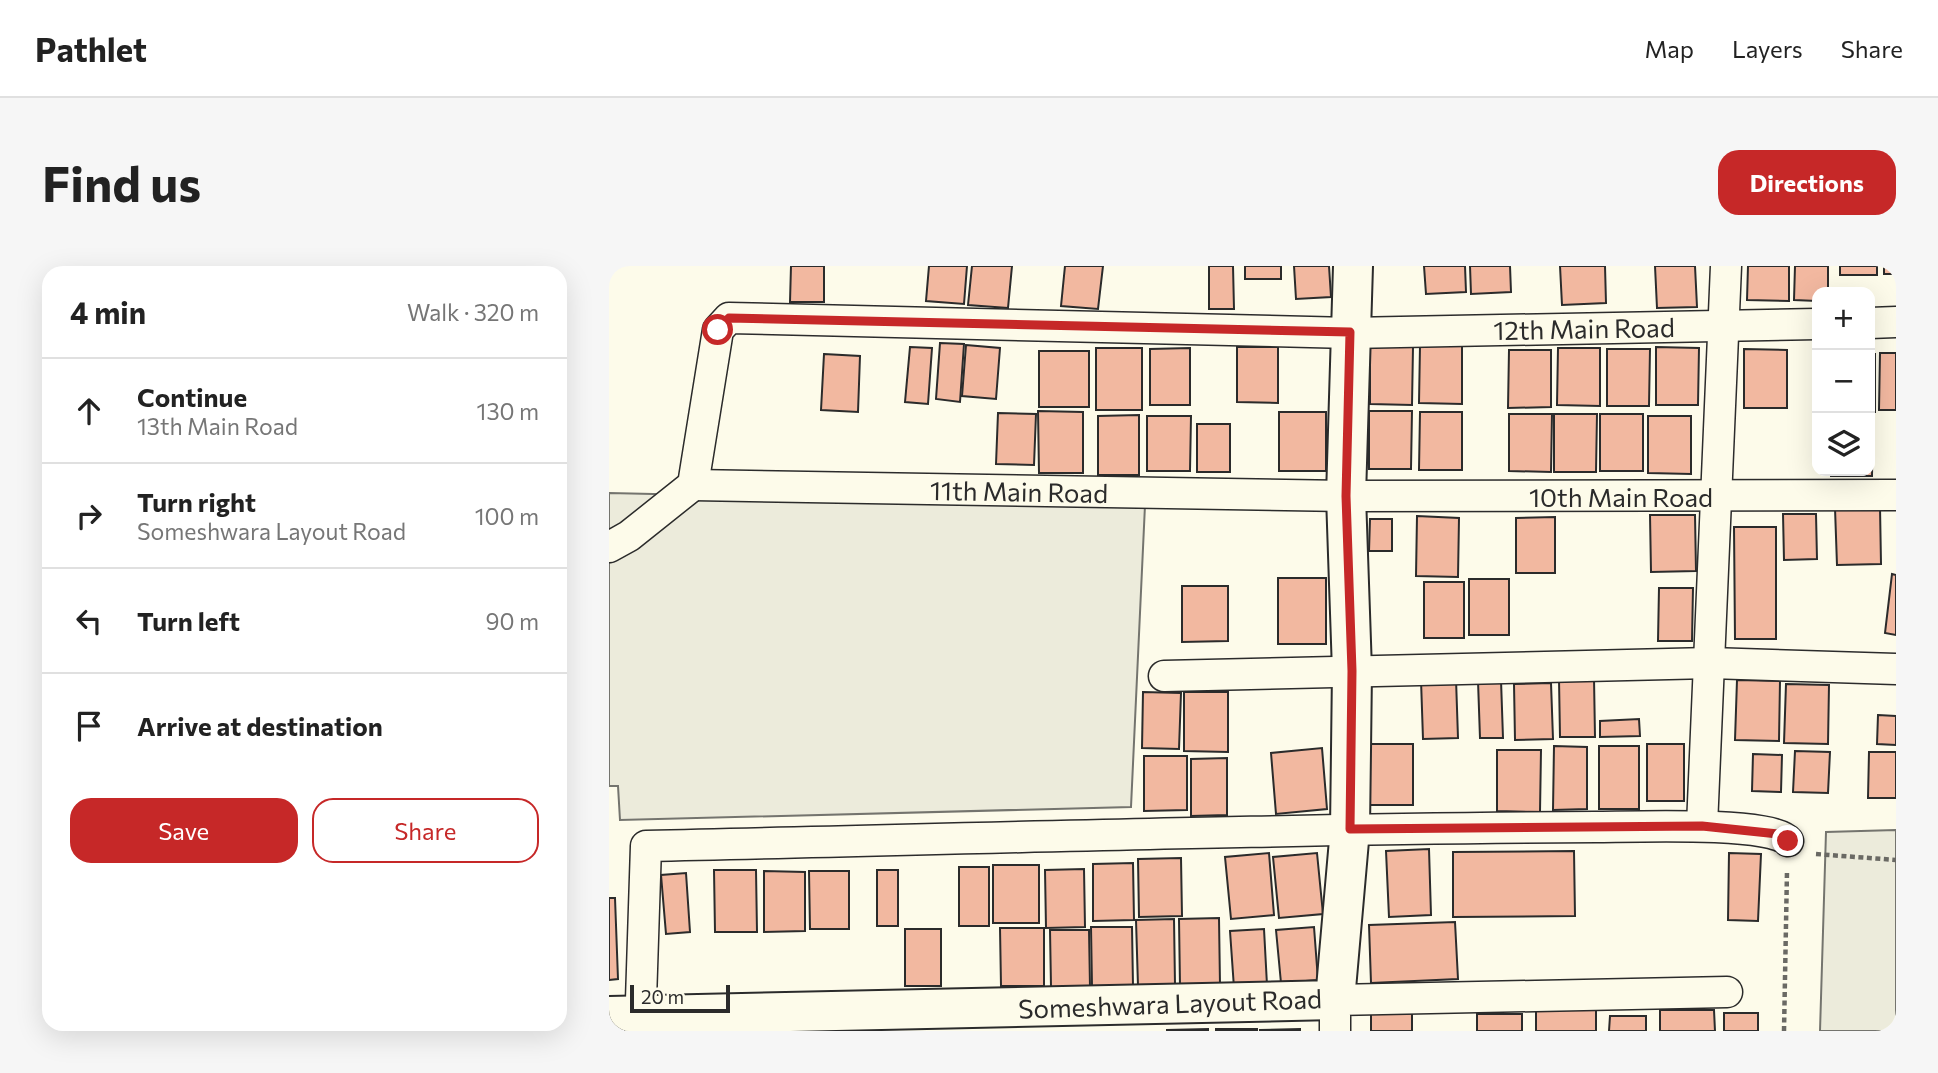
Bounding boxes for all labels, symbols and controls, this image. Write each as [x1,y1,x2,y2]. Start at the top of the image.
text: Pathlet [35,28,147,69]
text: Map [1645,34,1694,63]
text: Layers [1732,34,1803,63]
text: Share [1841,34,1903,63]
button: Directions [1718,150,1896,215]
text: Find us [42,152,201,212]
map controls [1812,287,1875,476]
button: + [1812,287,1875,350]
text: 4 min [70,293,146,330]
text: Walk · 320 m [407,298,539,326]
street label: 12th Main Road [1493,311,1675,345]
route start [702,314,733,345]
button: − [1812,350,1875,413]
text: Continue [137,381,247,412]
icon: ahead [70,392,108,430]
text: 130 m [477,397,539,425]
text: 13th Main Road [137,412,298,440]
button: layers [1812,413,1875,476]
street label: 11th Main Road [930,474,1108,508]
street label: 10th Main Road [1529,481,1713,512]
text: Turn right [137,486,256,517]
icon: right [70,497,108,535]
text: 100 m [475,502,539,530]
text: Someshwara Layout Road [137,517,406,545]
icon: left [70,602,108,640]
text: Turn left [137,605,240,636]
text: 90 m [486,607,539,635]
icon: arrive [70,707,108,745]
text: Arrive at destination [137,710,383,741]
button: Save [70,798,298,863]
button: Share [312,798,539,863]
route end [1772,825,1803,856]
scale bar [630,982,730,1014]
street label: Someshwara Layout Road [1018,982,1322,1024]
text: 20 m [641,985,684,1008]

